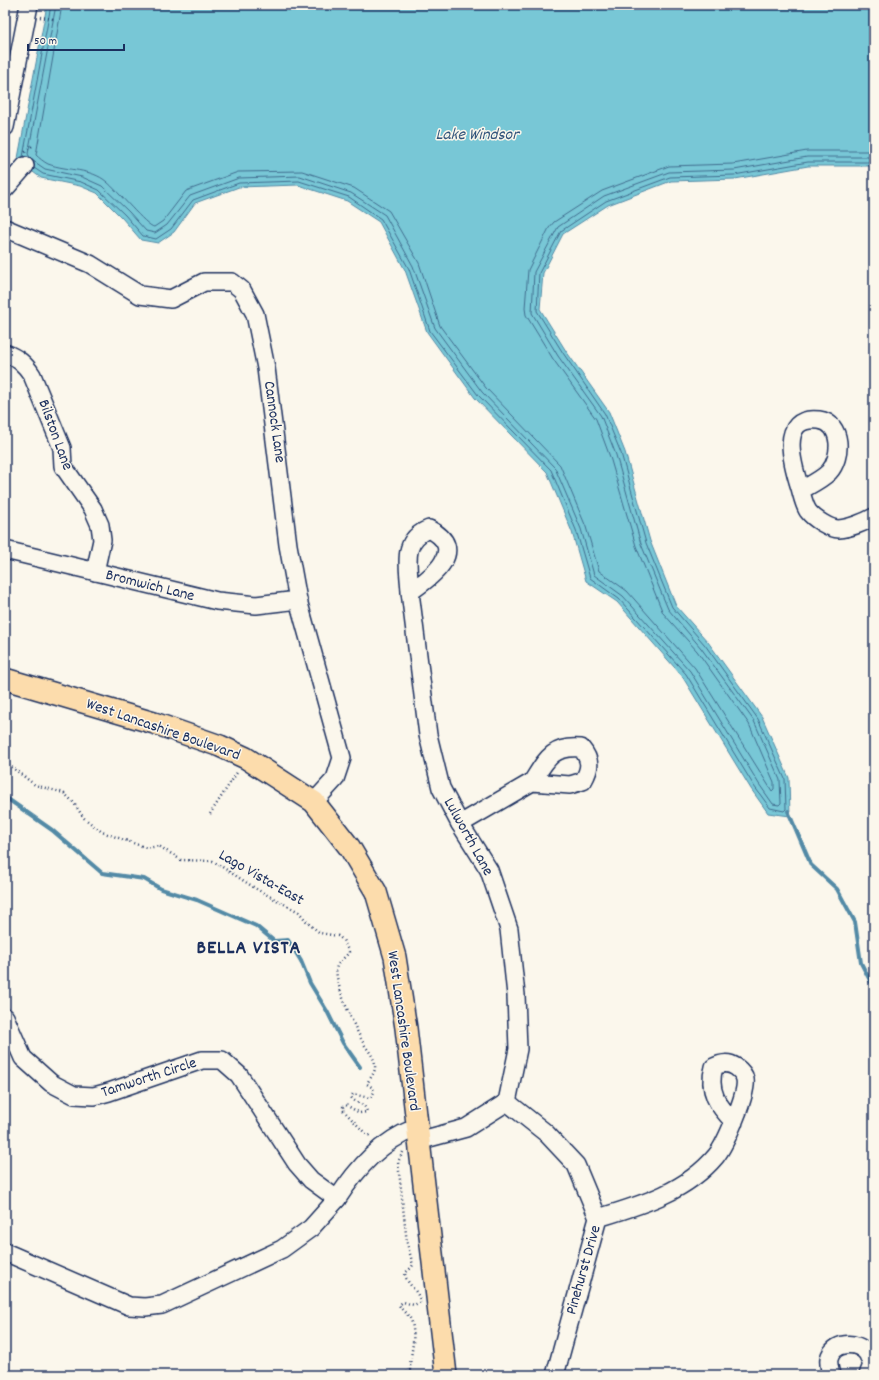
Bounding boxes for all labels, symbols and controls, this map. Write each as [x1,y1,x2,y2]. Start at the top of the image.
scale bar [28,26,124,52]
text: 50 m [34,33,57,50]
water label: Lake Windsor [436,124,520,148]
street label: Cannock Lane [257,380,291,464]
street label: Bilston Lane [32,396,78,474]
street label: Bromwich Lane [103,564,197,608]
street label: West Lancashire Boulevard [83,693,243,767]
street label: Lulworth Lane [437,794,499,880]
street label: Lago Vista-East [214,844,308,912]
district label: BELLA VISTA [197,935,301,963]
street label: West Lancashire Boulevard [380,949,426,1113]
street label: Tamworth Circle [98,1052,200,1104]
street label: Pinehurst Drive [560,1223,608,1317]

